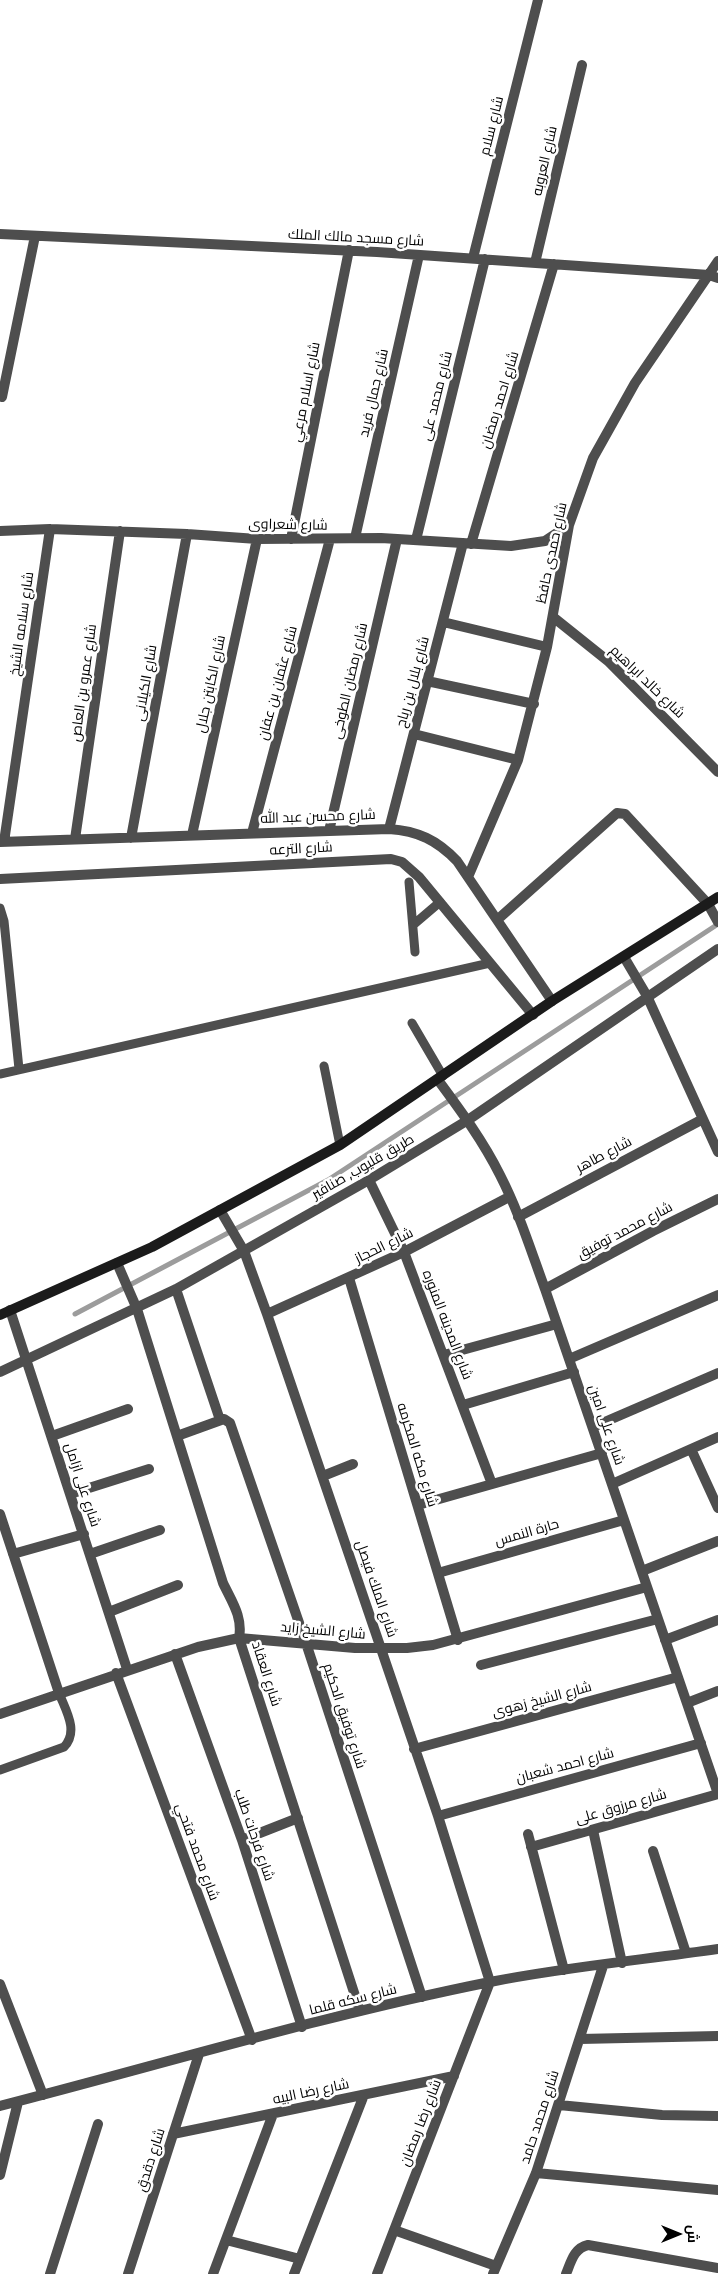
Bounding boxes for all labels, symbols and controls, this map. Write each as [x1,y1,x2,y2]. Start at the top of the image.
street label: شارع سلام [477,95,507,157]
street label: شارع العروبه [529,125,561,197]
street label: شارع مسجد مالك الملك [288,226,424,250]
street label: شارع اسلام مرعي [288,340,324,444]
street label: شارع جمال فريد [356,347,392,439]
street label: شارع محمد على [418,349,456,443]
street label: شارع احمد رمضان [477,349,523,451]
street label: شارع حمدى حافظ [533,501,571,605]
street label: شارع شعراوى [248,516,328,534]
street label: شارع سلامه الشيخ [6,571,38,677]
street label: شارع رمضان الطوخى [328,621,372,741]
street label: شارع عمرو بن العاص [67,623,101,743]
street label: شارع عثمان بن عفان [255,624,301,742]
street label: شارع الكابتن جلال [192,634,230,734]
street label: شارع بلال بن رباح [393,635,433,729]
street label: شارع خالد ابراهيم [606,642,688,722]
street label: شارع الكيلانى [131,644,161,722]
street label: شارع محسن عبد الله [260,807,376,827]
street label: شارع الترعه [269,839,333,859]
street label: طريق قليوب, صنافير [309,1131,417,1203]
street label: شارع طاهر [573,1133,635,1177]
street label: شارع محمد توفيق [574,1199,676,1263]
street label: شارع الحجاز [352,1225,416,1267]
street label: شارع المدينه المنوره [418,1268,476,1382]
street label: شارع على امين [584,1383,628,1467]
street label: شارع مكه المكرمه [393,1401,441,1509]
street label: شارع على ازامل [61,1441,103,1529]
street label: حارة النمس [493,1516,561,1550]
street label: شارع الملك فيصل [352,1538,400,1640]
street label: شارع الشيخ زايد [280,1619,366,1643]
street label: شارع العقاد [248,1639,284,1709]
street label: شارع توفيق الحكيم [319,1661,369,1771]
street label: شارع الشيخ زهوى [490,1679,594,1721]
street label: شارع احمد شعبان [514,1745,616,1787]
street label: شارع مرزوق على [574,1786,668,1828]
street label: شارع فرحات طلب [230,1787,278,1883]
street label: شارع محمد فتحي [172,1801,222,1903]
street label: شارع سكه قلما [307,1981,399,2019]
street label: شارع محمد حامد [517,2068,563,2166]
street label: شارع رضا البيه [271,2076,351,2108]
street label: شارع رضا رمضان [397,2077,445,2169]
street label: شارع دقدق [133,2126,169,2194]
north arrow [653,2209,703,2259]
text: ش [684,2225,703,2243]

